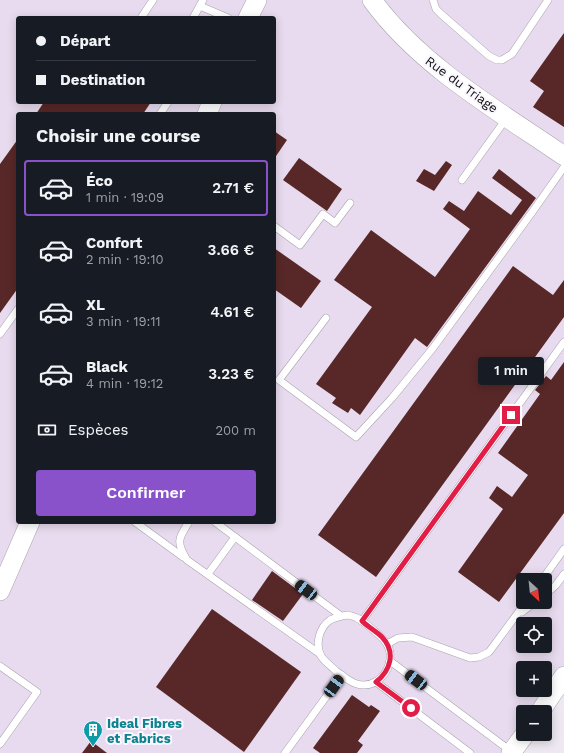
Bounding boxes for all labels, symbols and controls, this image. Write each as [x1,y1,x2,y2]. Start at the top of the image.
text: Départ [60,32,110,50]
street label: Rue du Triage [422,53,501,116]
text: Destination [60,71,145,89]
text: Choisir une course [36,125,200,146]
icon: car [38,170,74,206]
text: Éco [86,172,113,190]
text: 2.71 € [212,179,254,197]
text: 1 min · 19:09 [86,190,164,205]
icon: car [38,232,74,268]
text: Confort [86,234,142,252]
text: 3.66 € [208,241,254,259]
text: 2 min · 19:10 [86,252,164,267]
icon: car [38,294,74,330]
text: XL [86,296,105,314]
text: 4.61 € [210,303,254,321]
text: 3 min · 19:11 [86,314,161,329]
icon: car [38,356,74,392]
callout: 1 min [478,357,544,385]
text: Black [86,358,128,376]
text: 1 min [494,363,528,378]
text: 3.23 € [208,365,254,383]
text: 4 min · 19:12 [86,376,163,391]
route end [502,406,520,424]
icon: cash [36,419,58,441]
text: Espèces [68,421,129,439]
text: 200 m [215,423,256,438]
button: Confirmer [36,470,256,516]
north arrow [516,573,552,609]
map controls [516,573,552,741]
car [293,578,319,602]
button: locate [516,617,552,653]
button: + [516,661,552,697]
car [403,668,429,692]
car [322,673,346,699]
route start [402,699,420,717]
button: − [516,705,552,741]
place label: Ideal Fibres et Fabrics [107,716,182,746]
building icon: Ideal Fibres et Fabrics [82,719,104,747]

